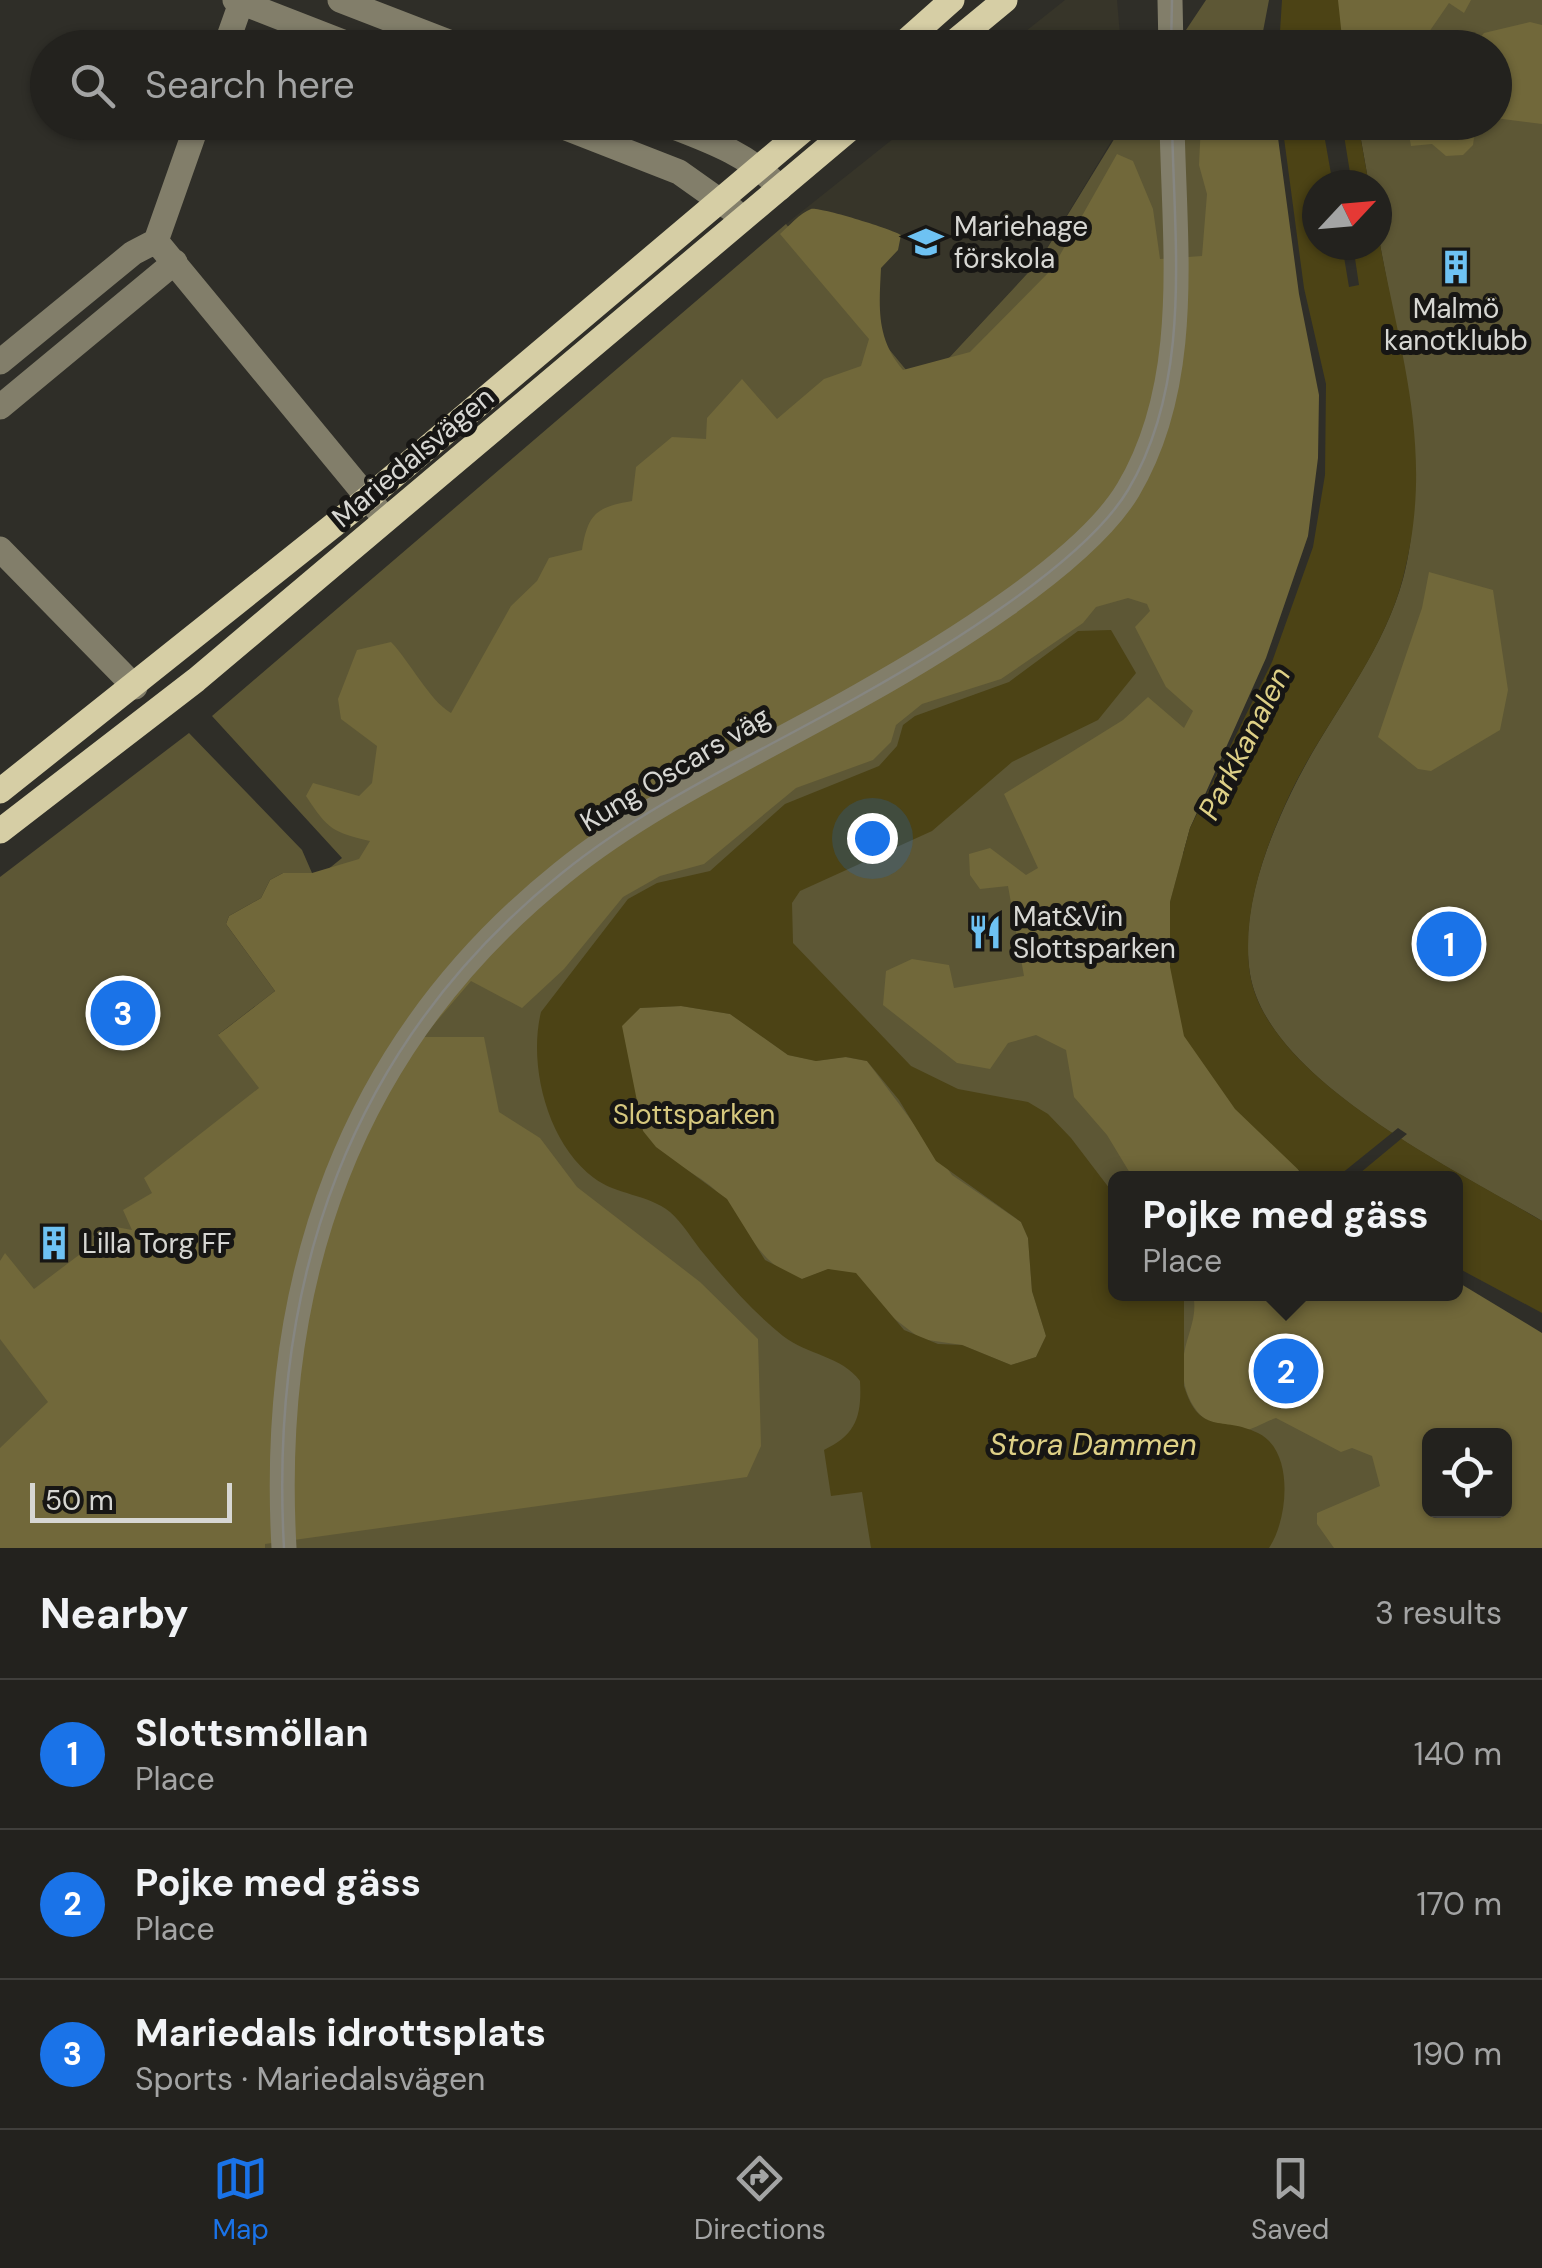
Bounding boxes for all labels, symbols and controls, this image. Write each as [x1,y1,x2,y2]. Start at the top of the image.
search box [30,30,1512,140]
icon: search [65,58,120,113]
text: Search here [145,60,355,110]
north arrow [1302,170,1392,260]
place label: Mariehage förskola [954,208,1088,277]
school or university icon: Mariehage förskola [907,223,945,261]
building icon: Malmö kanotklubb [1437,248,1475,286]
place label: Malmö kanotklubb [1384,290,1528,359]
street label: Mariedalsvägen [324,378,502,536]
water label: Parkkanalen [1189,660,1299,826]
street label: Kung Oscars väg [573,698,777,840]
your location [847,813,898,864]
place label: Mat&Vin Slottsparken [1013,898,1176,967]
pin: 1 [1416,906,1482,982]
restaurant icon: Mat&Vin Slottsparken [966,913,1004,951]
pin: 3 [90,976,156,1050]
park label: Slottsparken [613,1096,775,1133]
popup [1108,1171,1463,1301]
text: Pojke med gäss [1143,1190,1428,1240]
building icon: Lilla Torg FF [35,1224,73,1262]
place label: Lilla Torg FF [82,1225,232,1262]
text: Place [1143,1240,1222,1282]
pin: 2 [1254,1334,1318,1408]
water label: Stora Dammen [989,1425,1197,1464]
map controls [1422,1428,1512,1518]
button: locate [1422,1428,1512,1518]
scale bar [30,1478,232,1522]
text: 50 m [45,1482,114,1519]
text: Nearby [40,1586,189,1641]
text: 3 results [1375,1592,1502,1634]
text: Slottsmöllan [135,1708,369,1758]
text: 1 [67,1733,78,1775]
text: 140 m [1414,1733,1502,1775]
text: Place [135,1758,215,1800]
text: Pojke med gäss [135,1858,421,1908]
text: 2 [63,1883,82,1925]
text: 170 m [1416,1883,1502,1925]
text: Place [135,1908,215,1950]
text: Mariedals idrottsplats [135,2008,546,2058]
text: 3 [63,2033,82,2075]
text: 190 m [1413,2033,1502,2075]
text: Sports · Mariedalsvägen [135,2058,485,2100]
tab: Map [213,2151,269,2248]
tab: Directions [694,2151,826,2248]
tab: Saved [1251,2151,1329,2248]

